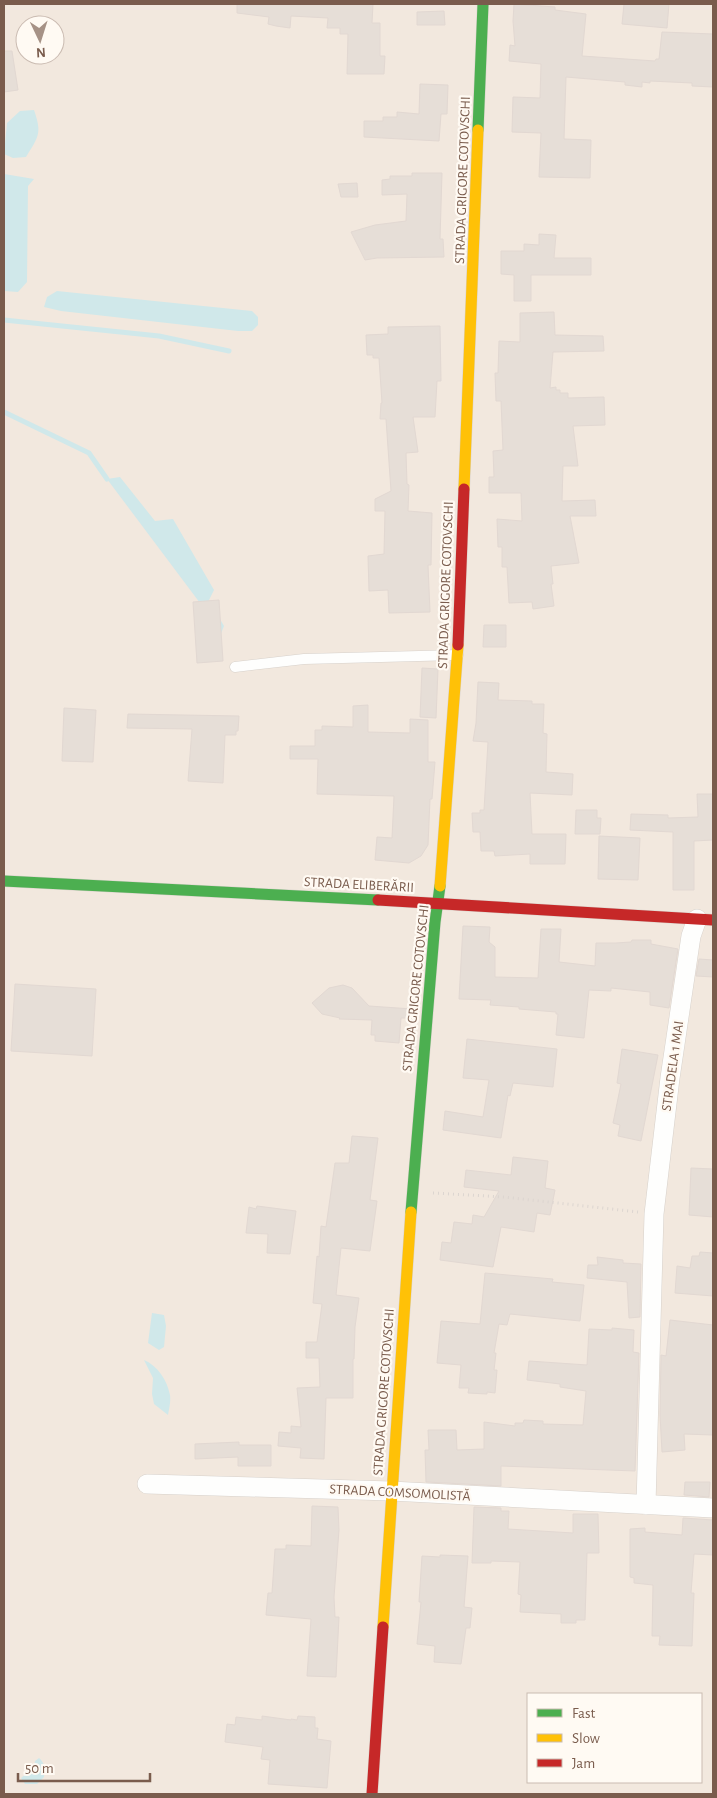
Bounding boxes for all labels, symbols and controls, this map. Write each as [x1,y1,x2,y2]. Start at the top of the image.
north arrow [15,15,65,65]
text: N [35,45,46,59]
street label: STRADA GRIGORE COTOVSCHI [453,96,473,264]
street label: STRADA GRIGORE COTOVSCHI [436,501,456,669]
street label: STRADA ELIBERĂRII [304,873,414,895]
street label: STRADA GRIGORE COTOVSCHI [400,904,432,1072]
street label: STRADELA 1 MAI [660,1020,686,1112]
street label: STRADA GRIGORE COTOVSCHI [371,1308,397,1476]
street label: STRADA COMSOMOLISTĂ [329,1480,471,1504]
legend [527,1693,702,1783]
text: Fast [572,1706,596,1721]
text: Slow [572,1731,600,1746]
scale bar [18,1750,150,1782]
text: Jam [572,1756,595,1771]
text: 50 m [25,1761,54,1776]

